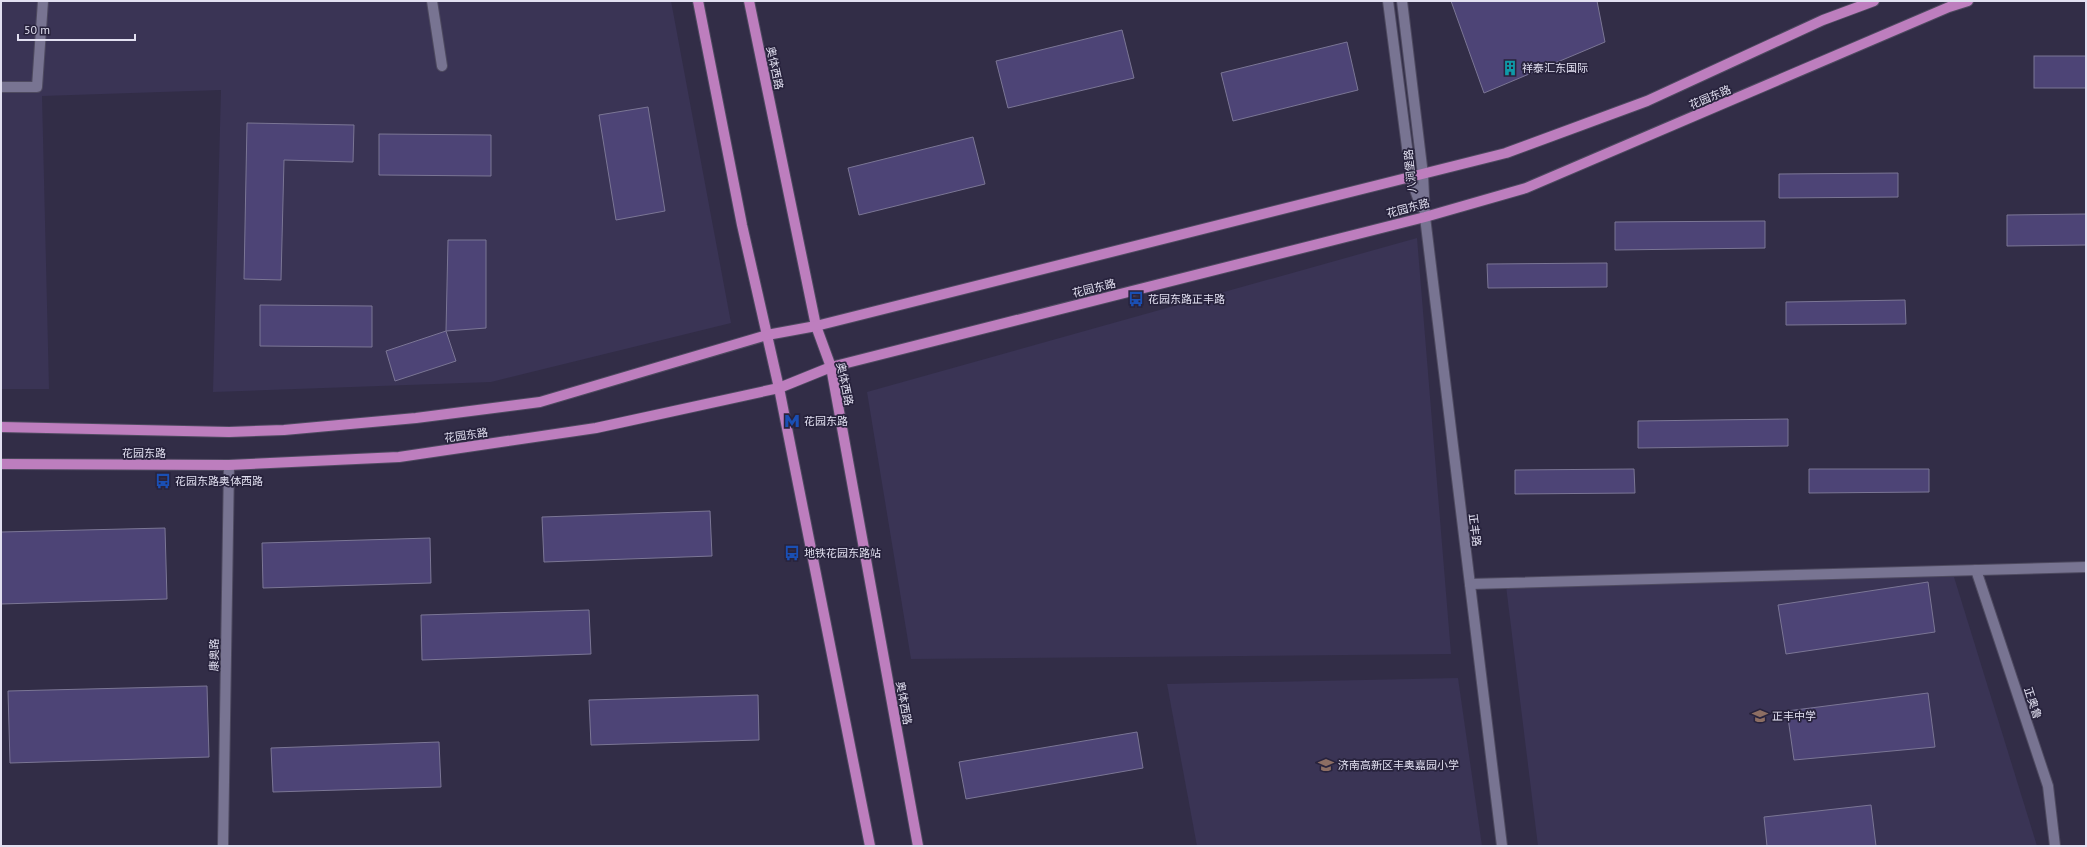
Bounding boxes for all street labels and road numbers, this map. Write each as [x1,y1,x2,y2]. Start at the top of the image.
street label: 奥体西路 [764,45,786,91]
street label: 花园东路 [1687,82,1733,112]
street label: 八涧堡路 [1401,148,1419,194]
street label: 花园东路 [1385,196,1431,220]
street label: 花园东路 [1071,276,1117,300]
street label: 奥体西路 [834,361,856,407]
street label: 花园东路 [443,425,489,445]
street label: 花园东路 [122,446,166,460]
street label: 正丰路 [1466,513,1484,547]
street label: 康奥路 [207,638,221,672]
street label: 奥体西路 [893,680,915,726]
street label: 正奥鲁 [2021,685,2045,721]

